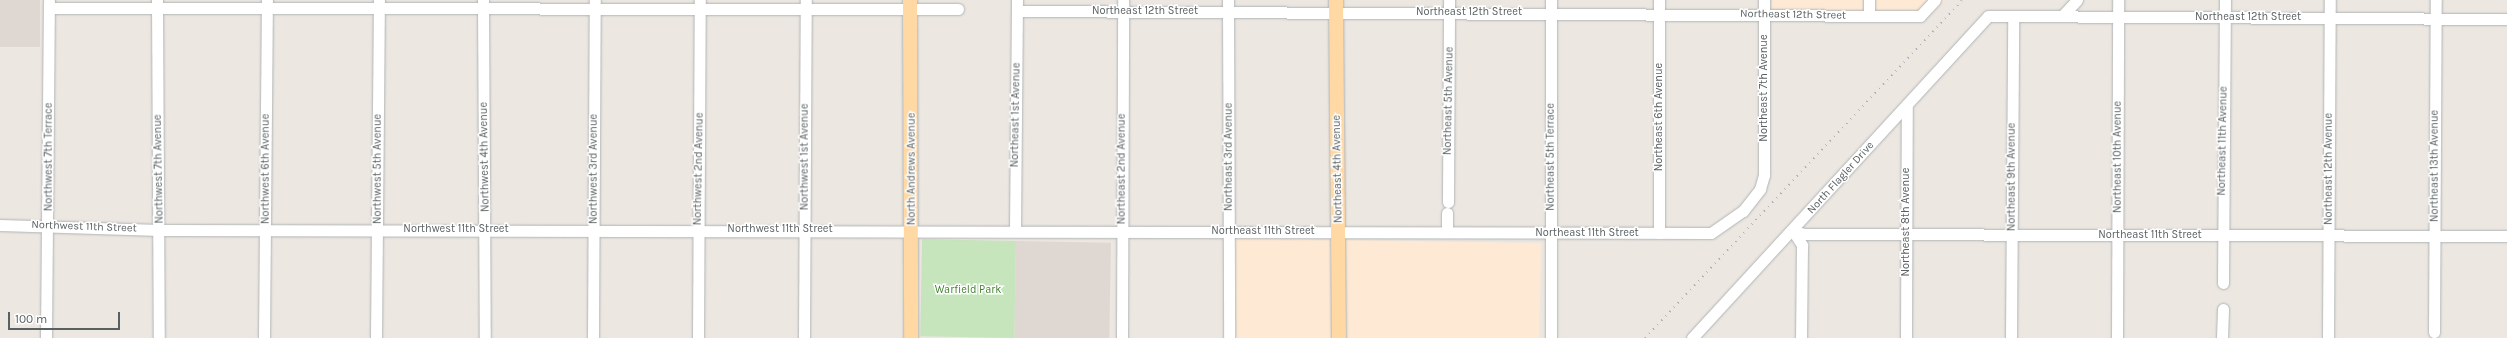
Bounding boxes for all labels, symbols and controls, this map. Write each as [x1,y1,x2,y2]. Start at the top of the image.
street label: Northeast 12th Street [1092,4,1198,18]
street label: Northeast 12th Street [1416,5,1522,19]
street label: Northeast 12th Street [1740,7,1846,23]
street label: Northeast 12th Street [2195,10,2301,24]
street label: Northeast 7th Avenue [1757,34,1771,142]
street label: Northeast 5th Avenue [1441,47,1457,155]
street label: Northeast 1st Avenue [1008,62,1024,168]
street label: Northeast 6th Avenue [1652,63,1666,171]
street label: Northeast 11th Avenue [2215,86,2231,196]
street label: Northeast 10th Avenue [2111,101,2125,213]
street label: Northwest 4th Avenue [477,102,493,212]
street label: Northwest 7th Terrace [42,103,56,211]
street label: Northeast 3rd Avenue [1222,103,1236,211]
street label: Northeast 5th Terrace [1544,103,1558,211]
street label: Northwest 1st Avenue [798,104,812,210]
street label: Northeast 13th Avenue [2428,110,2442,222]
street label: Northwest 2nd Avenue [691,113,707,225]
street label: North Andrews Avenue [905,113,919,225]
street label: Northeast 12th Avenue [2322,113,2336,225]
street label: Northwest 7th Avenue [151,114,167,224]
street label: Northwest 6th Avenue [259,114,273,224]
street label: Northwest 5th Avenue [371,114,385,224]
street label: Northwest 3rd Avenue [587,114,601,224]
street label: Northeast 2nd Avenue [1115,114,1129,224]
street label: Northeast 4th Avenue [1330,115,1346,223]
street label: Northeast 9th Avenue [2005,123,2019,231]
street label: North Flagler Drive [1805,139,1877,217]
street label: Northeast 8th Avenue [1899,168,1913,276]
street label: Northwest 11th Street [31,219,137,235]
street label: Northwest 11th Street [403,222,509,236]
street label: Northwest 11th Street [727,222,833,236]
street label: Northeast 11th Street [1211,224,1315,238]
street label: Northeast 11th Street [1535,226,1639,240]
street label: Northeast 11th Street [2098,228,2202,242]
park label: Warfield Park [935,283,1001,297]
scale bar [10,304,122,330]
text: 100 m [15,312,47,326]

